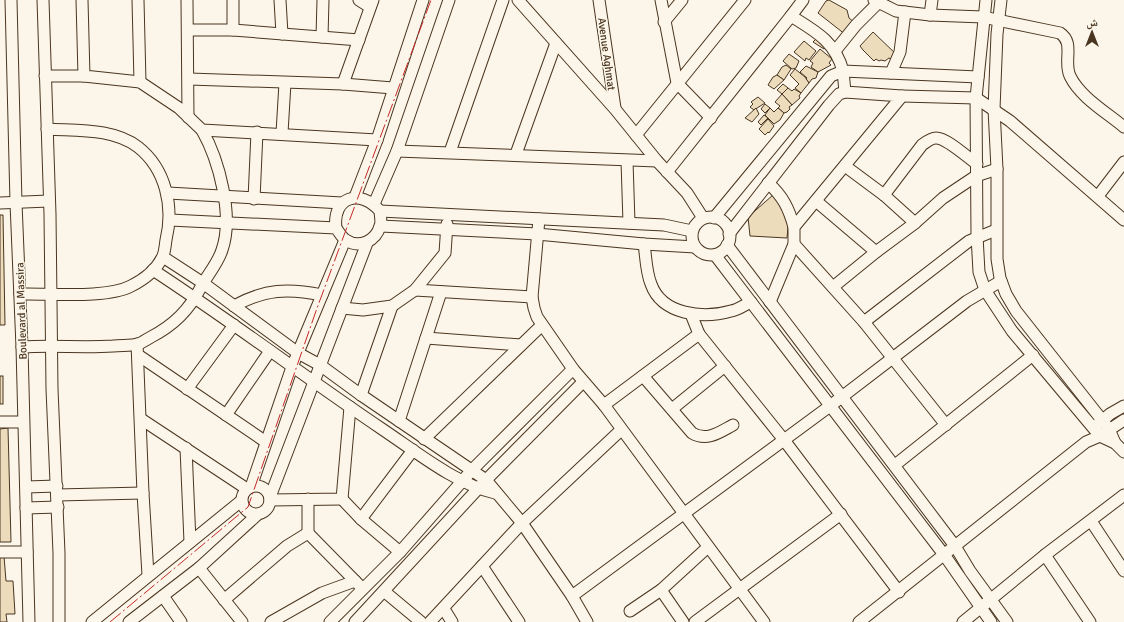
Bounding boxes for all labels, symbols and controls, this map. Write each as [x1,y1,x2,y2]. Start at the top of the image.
north arrow [1072,12,1112,52]
text: ش [1086,16,1098,30]
street label: Avenue Aghmat [595,17,618,91]
street label: Boulevard al Massira [13,262,30,360]

